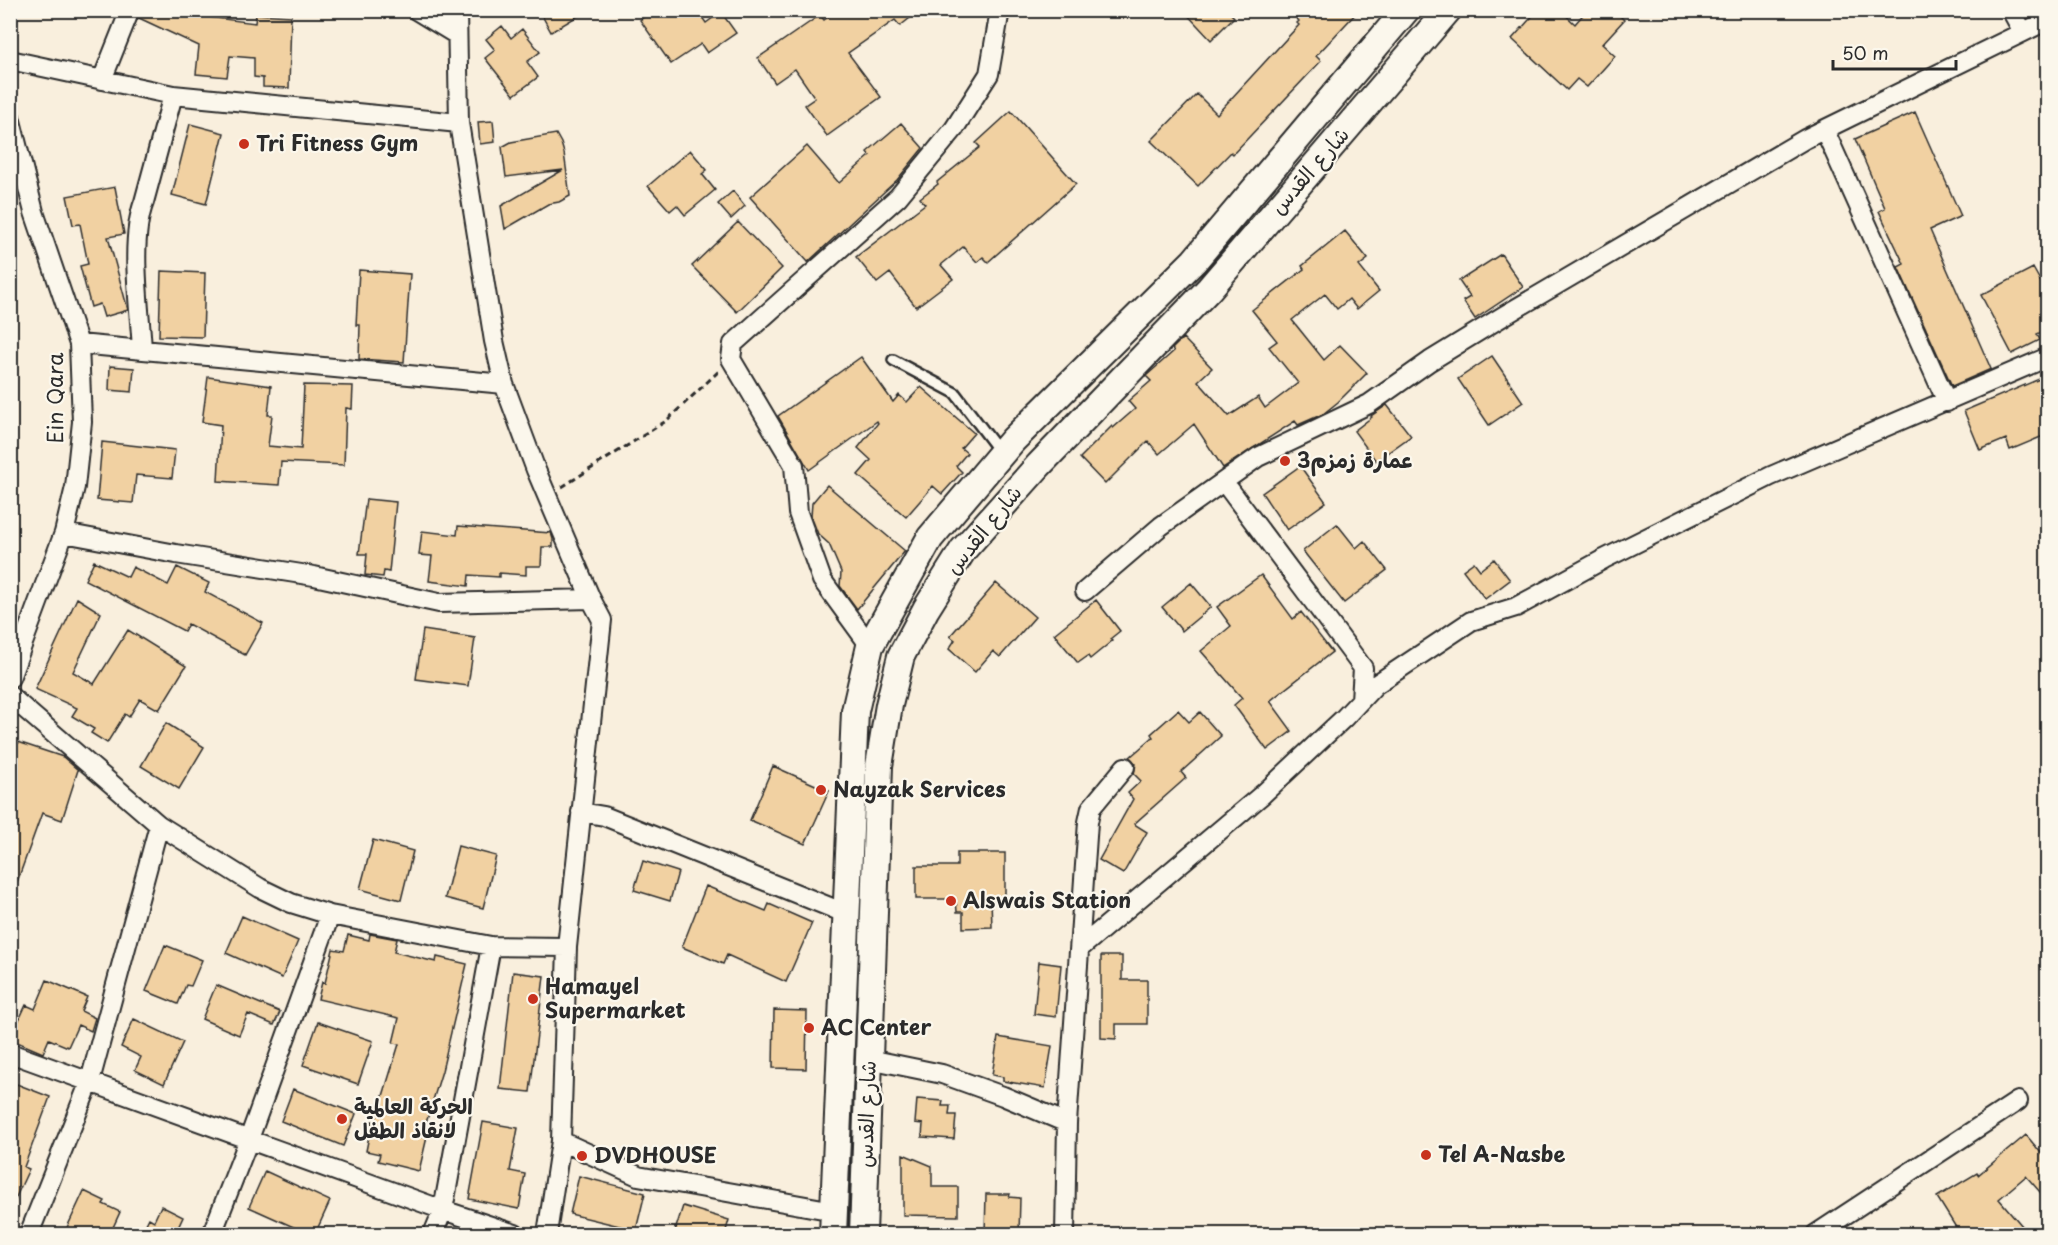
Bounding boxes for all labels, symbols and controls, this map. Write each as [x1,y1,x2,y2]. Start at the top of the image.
scale bar [1833,33,1956,71]
text: 50 m [1842,39,1889,66]
street label: شارع القدس [1261,119,1356,221]
place label: Tri Fitness Gym [256,126,418,158]
marker: Tri Fitness Gym [237,137,251,151]
street label: Ein Qara [38,352,70,443]
place label: عمارة زمزم3 [1297,443,1414,477]
marker: عمارة زمزم3 [1278,454,1292,468]
street label: شارع القدس [936,477,1029,581]
place label: Nayzak Services [833,772,1006,804]
marker: Nayzak Services [814,783,828,797]
place label: Alswais Station [963,883,1131,915]
marker: Alswais Station [944,894,958,908]
place label: Hamayel Supermarket [545,969,686,1025]
marker: Hamayel Supermarket [526,992,540,1006]
place label: AC Center [821,1010,931,1042]
marker: AC Center [802,1021,816,1035]
street label: شارع القدس [847,1060,884,1168]
place label: الحركة العالمية لانقاذ الطفل [354,1089,473,1145]
marker: الحركة العالمية لانقاذ الطفل [335,1112,349,1126]
place label: Tel A-Nasbe [1438,1137,1565,1169]
place label: DVDHOUSE [594,1138,717,1170]
marker: Tel A-Nasbe [1419,1148,1433,1162]
marker: DVDHOUSE [575,1149,589,1163]

